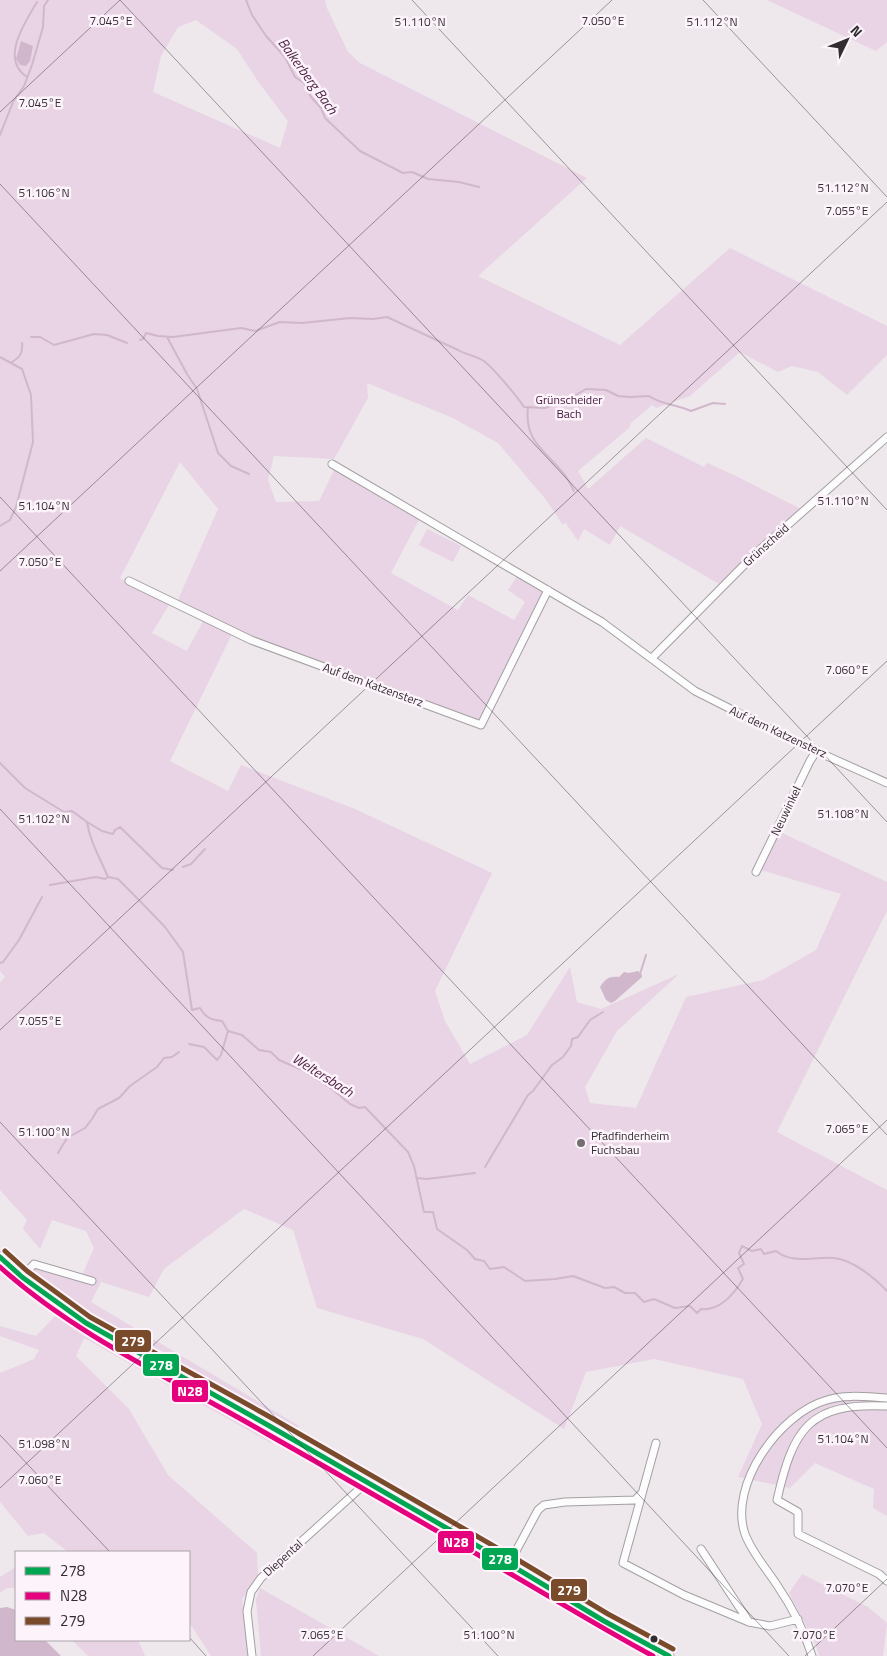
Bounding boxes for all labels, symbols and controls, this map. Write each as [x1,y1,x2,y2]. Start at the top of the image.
text: 7.045°E [90,11,133,30]
text: 7.050°E [582,11,625,30]
text: 51.110°N [394,12,446,31]
text: 51.112°N [686,12,738,31]
north arrow [822,15,872,65]
text: N [846,20,868,42]
water label: Balkerberg Bach [273,33,344,119]
text: 7.045°E [19,93,62,112]
text: 51.112°N [817,178,869,197]
text: 51.106°N [18,183,70,202]
text: 7.055°E [826,201,869,220]
park label: Grünscheider Bach [536,390,602,423]
text: 51.110°N [817,491,869,510]
text: 51.104°N [18,496,70,515]
street label: Grünscheid [738,519,793,571]
text: 7.050°E [19,552,62,571]
street label: Auf dem Katzensterz [320,658,426,712]
text: 7.060°E [826,660,869,679]
street label: Auf dem Katzensterz [726,701,830,762]
street label: Neuwinkel [765,783,806,839]
text: 51.108°N [817,804,869,823]
text: 51.102°N [18,809,70,828]
text: 7.055°E [19,1011,62,1030]
water label: Weltersbach [289,1047,359,1102]
text: 7.065°E [826,1119,869,1138]
text: 51.100°N [18,1122,70,1141]
place label: Pfadfinderheim Fuchsbau [591,1126,669,1159]
marker: Pfadfinderheim Fuchsbau [575,1137,587,1149]
line badge: 279 [114,1329,152,1353]
text: 279 [121,1330,145,1351]
line badge: 278 [142,1353,180,1377]
text: 278 [149,1354,173,1375]
line badge: N28 [171,1379,209,1403]
text: N28 [177,1380,203,1401]
text: 51.104°N [817,1429,869,1448]
text: 51.098°N [18,1434,70,1453]
text: 7.060°E [19,1470,62,1489]
line badge: N28 [437,1530,475,1554]
text: N28 [443,1531,469,1552]
street label: Diepental [258,1534,307,1581]
line badge: 278 [481,1547,519,1571]
text: 278 [488,1548,512,1569]
legend [15,1551,190,1641]
text: 278 [60,1559,85,1582]
line badge: 279 [550,1578,588,1602]
text: 7.070°E [826,1578,869,1597]
text: 279 [557,1579,581,1600]
text: N28 [60,1584,87,1607]
text: 279 [60,1609,85,1632]
text: 7.065°E [301,1625,344,1644]
text: 51.100°N [463,1625,515,1644]
text: 7.070°E [793,1625,836,1644]
unlabelled marker [649,1634,659,1644]

